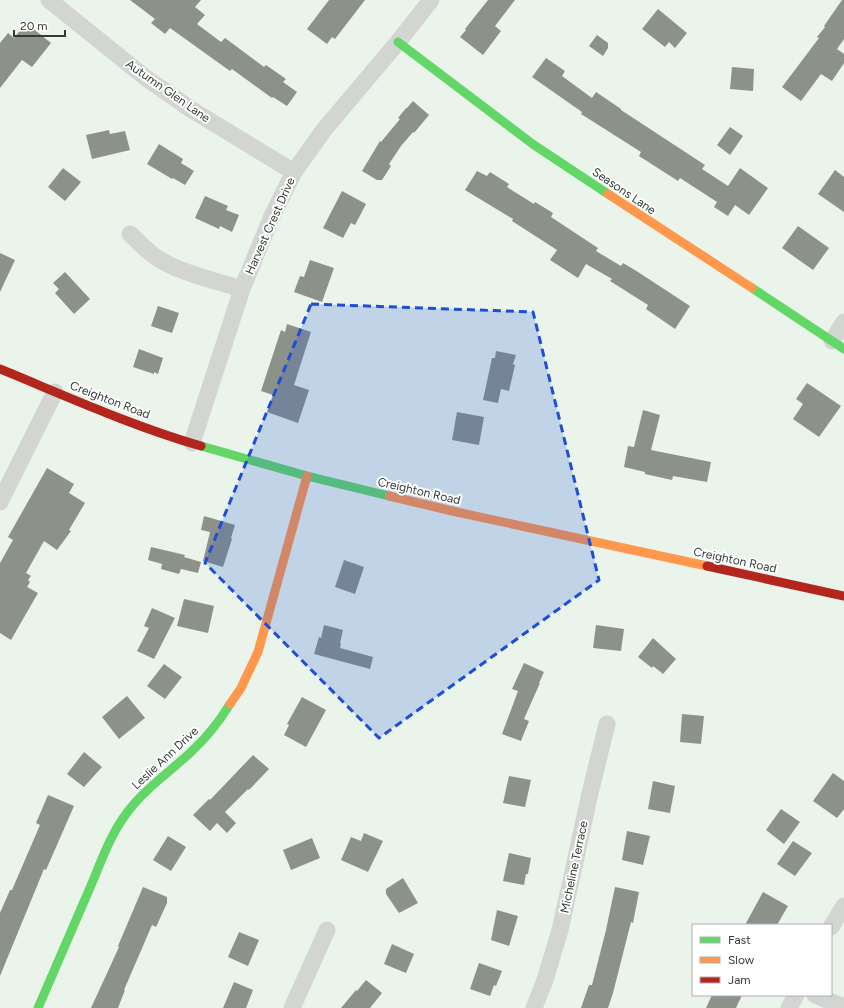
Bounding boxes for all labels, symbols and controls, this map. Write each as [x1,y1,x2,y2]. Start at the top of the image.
scale bar [14,12,65,38]
text: 20 m [20,19,48,33]
street label: Autumn Glen Lane [123,57,213,126]
street label: Seasons Lane [590,165,659,218]
street label: Harvest Crest Drive [242,175,298,277]
street label: Creighton Road [68,378,152,422]
street label: Creighton Road [376,475,462,507]
street label: Creighton Road [692,544,778,576]
street label: Leslie Ann Drive [129,723,201,792]
street label: Micheline Terrace [557,819,591,914]
legend [692,924,832,996]
text: Fast [728,933,751,947]
text: Slow [728,953,755,967]
text: Jam [728,973,751,987]

